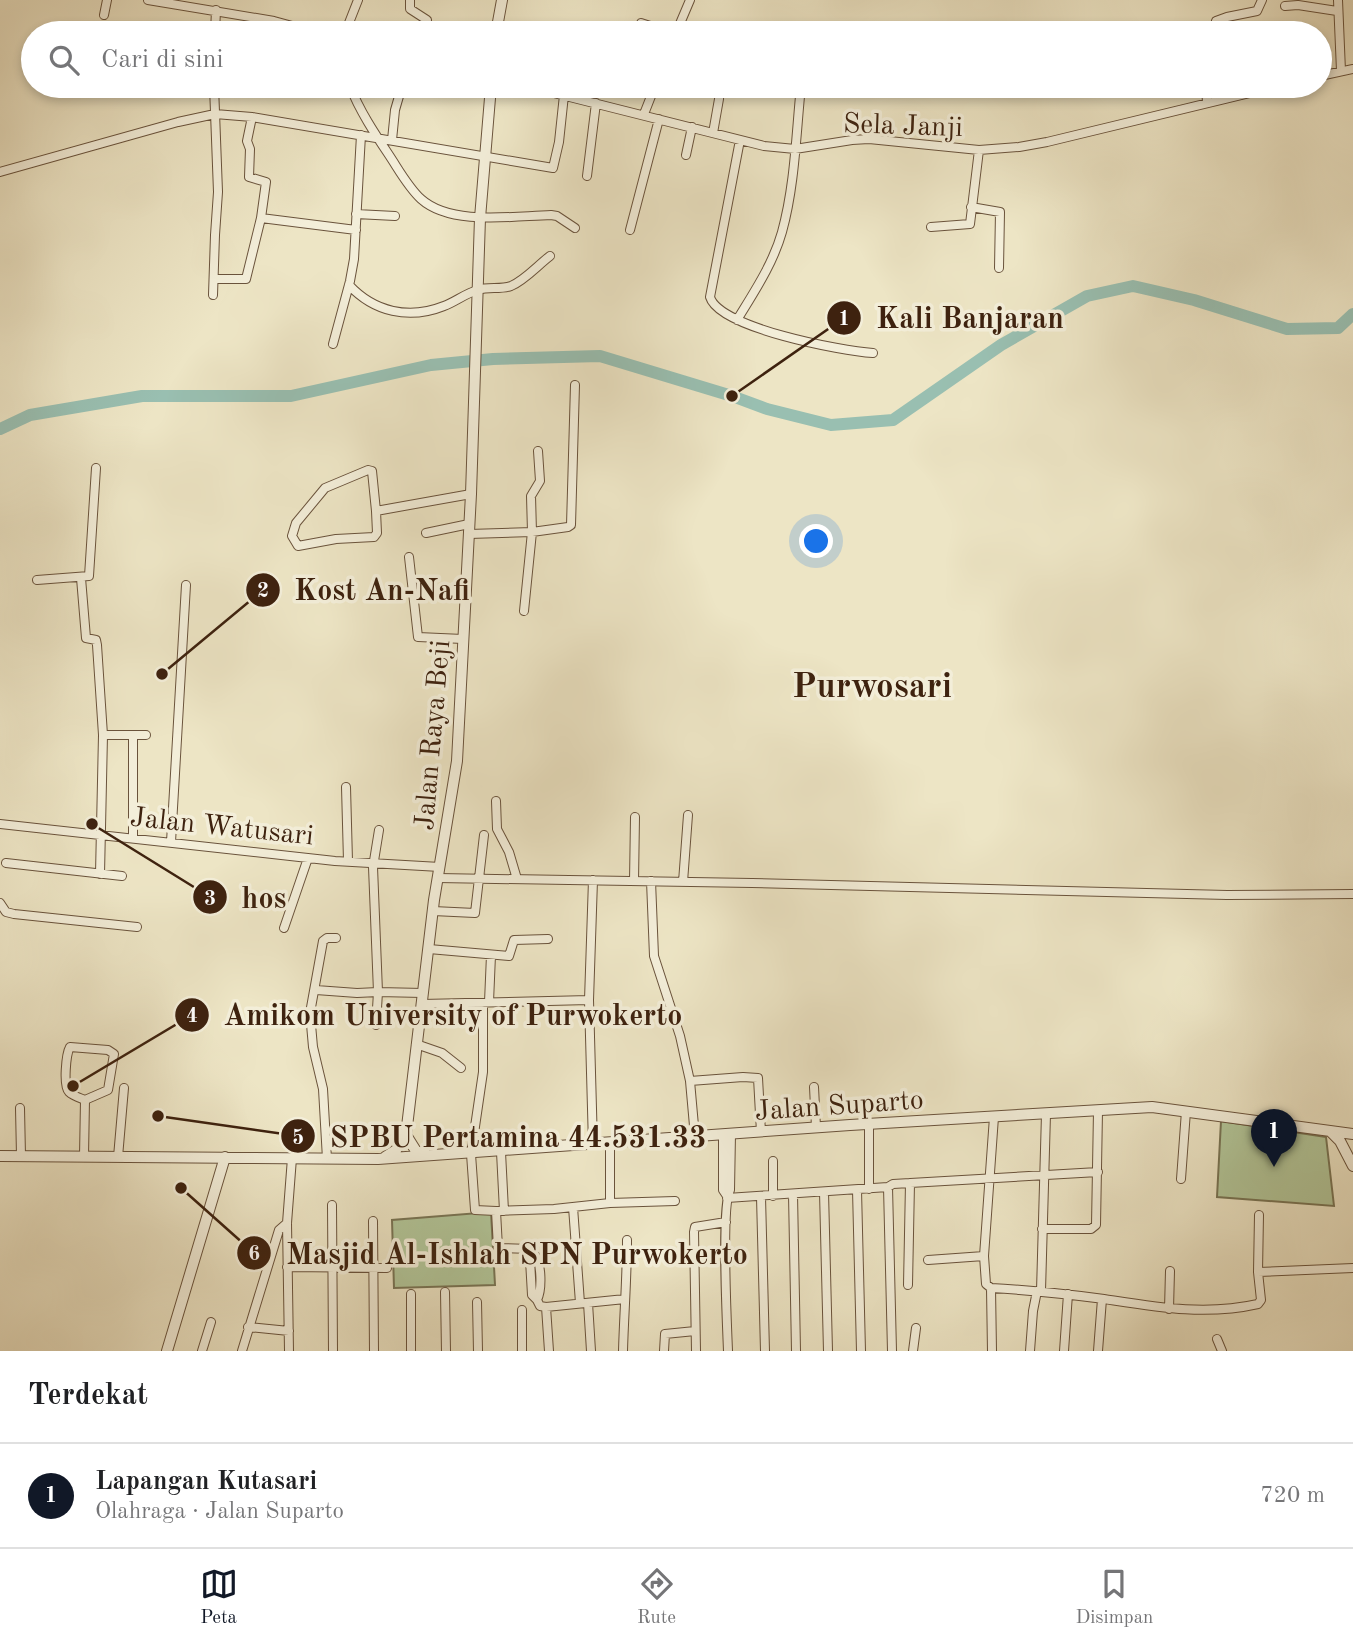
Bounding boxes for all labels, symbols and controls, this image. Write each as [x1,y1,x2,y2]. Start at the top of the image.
search box [21,21,1332,98]
icon: search [45,41,83,79]
text: Cari di sini [101,47,223,73]
street label: Sela Janji [842,111,963,143]
callout: Kali Banjaran [827,292,1078,343]
text: Kali Banjaran [876,305,1064,335]
text: 1 [838,309,850,330]
your location [799,524,833,558]
callout: Kost An-Nafi [245,564,484,615]
text: Kost An-Nafi [294,577,470,607]
text: 2 [257,581,269,602]
street label: Jalan Raya Beji [412,639,456,832]
district label: Purwosari [792,670,952,705]
street label: Jalan Watusari [128,804,315,852]
callout: hos [192,872,300,923]
text: hos [242,885,286,915]
text: 3 [204,889,216,910]
callout: Amikom University of Purwokerto [175,989,696,1040]
text: Amikom University of Purwokerto [224,1002,682,1032]
text: 4 [186,1006,198,1027]
street label: Jalan Suparto [754,1087,925,1127]
pin: 1 [1251,1109,1297,1167]
callout: SPBU Pertamina 44.531.33 [280,1111,720,1162]
text: SPBU Pertamina 44.531.33 [330,1124,706,1154]
text: 5 [292,1128,304,1149]
callout: Masjid Al-Ishlah SPN Purwokerto [237,1228,761,1279]
text: Masjid Al-Ishlah SPN Purwokerto [286,1241,748,1271]
text: 6 [248,1244,260,1265]
text: Terdekat [28,1381,148,1411]
text: Lapangan Kutasari [95,1469,317,1495]
text: 1 [44,1484,58,1507]
text: 720 m [1260,1484,1325,1507]
text: Olahraga · Jalan Suparto [95,1500,344,1523]
tab: Peta [200,1565,238,1630]
tab: Rute [637,1565,676,1630]
tab: Disimpan [1075,1565,1153,1630]

